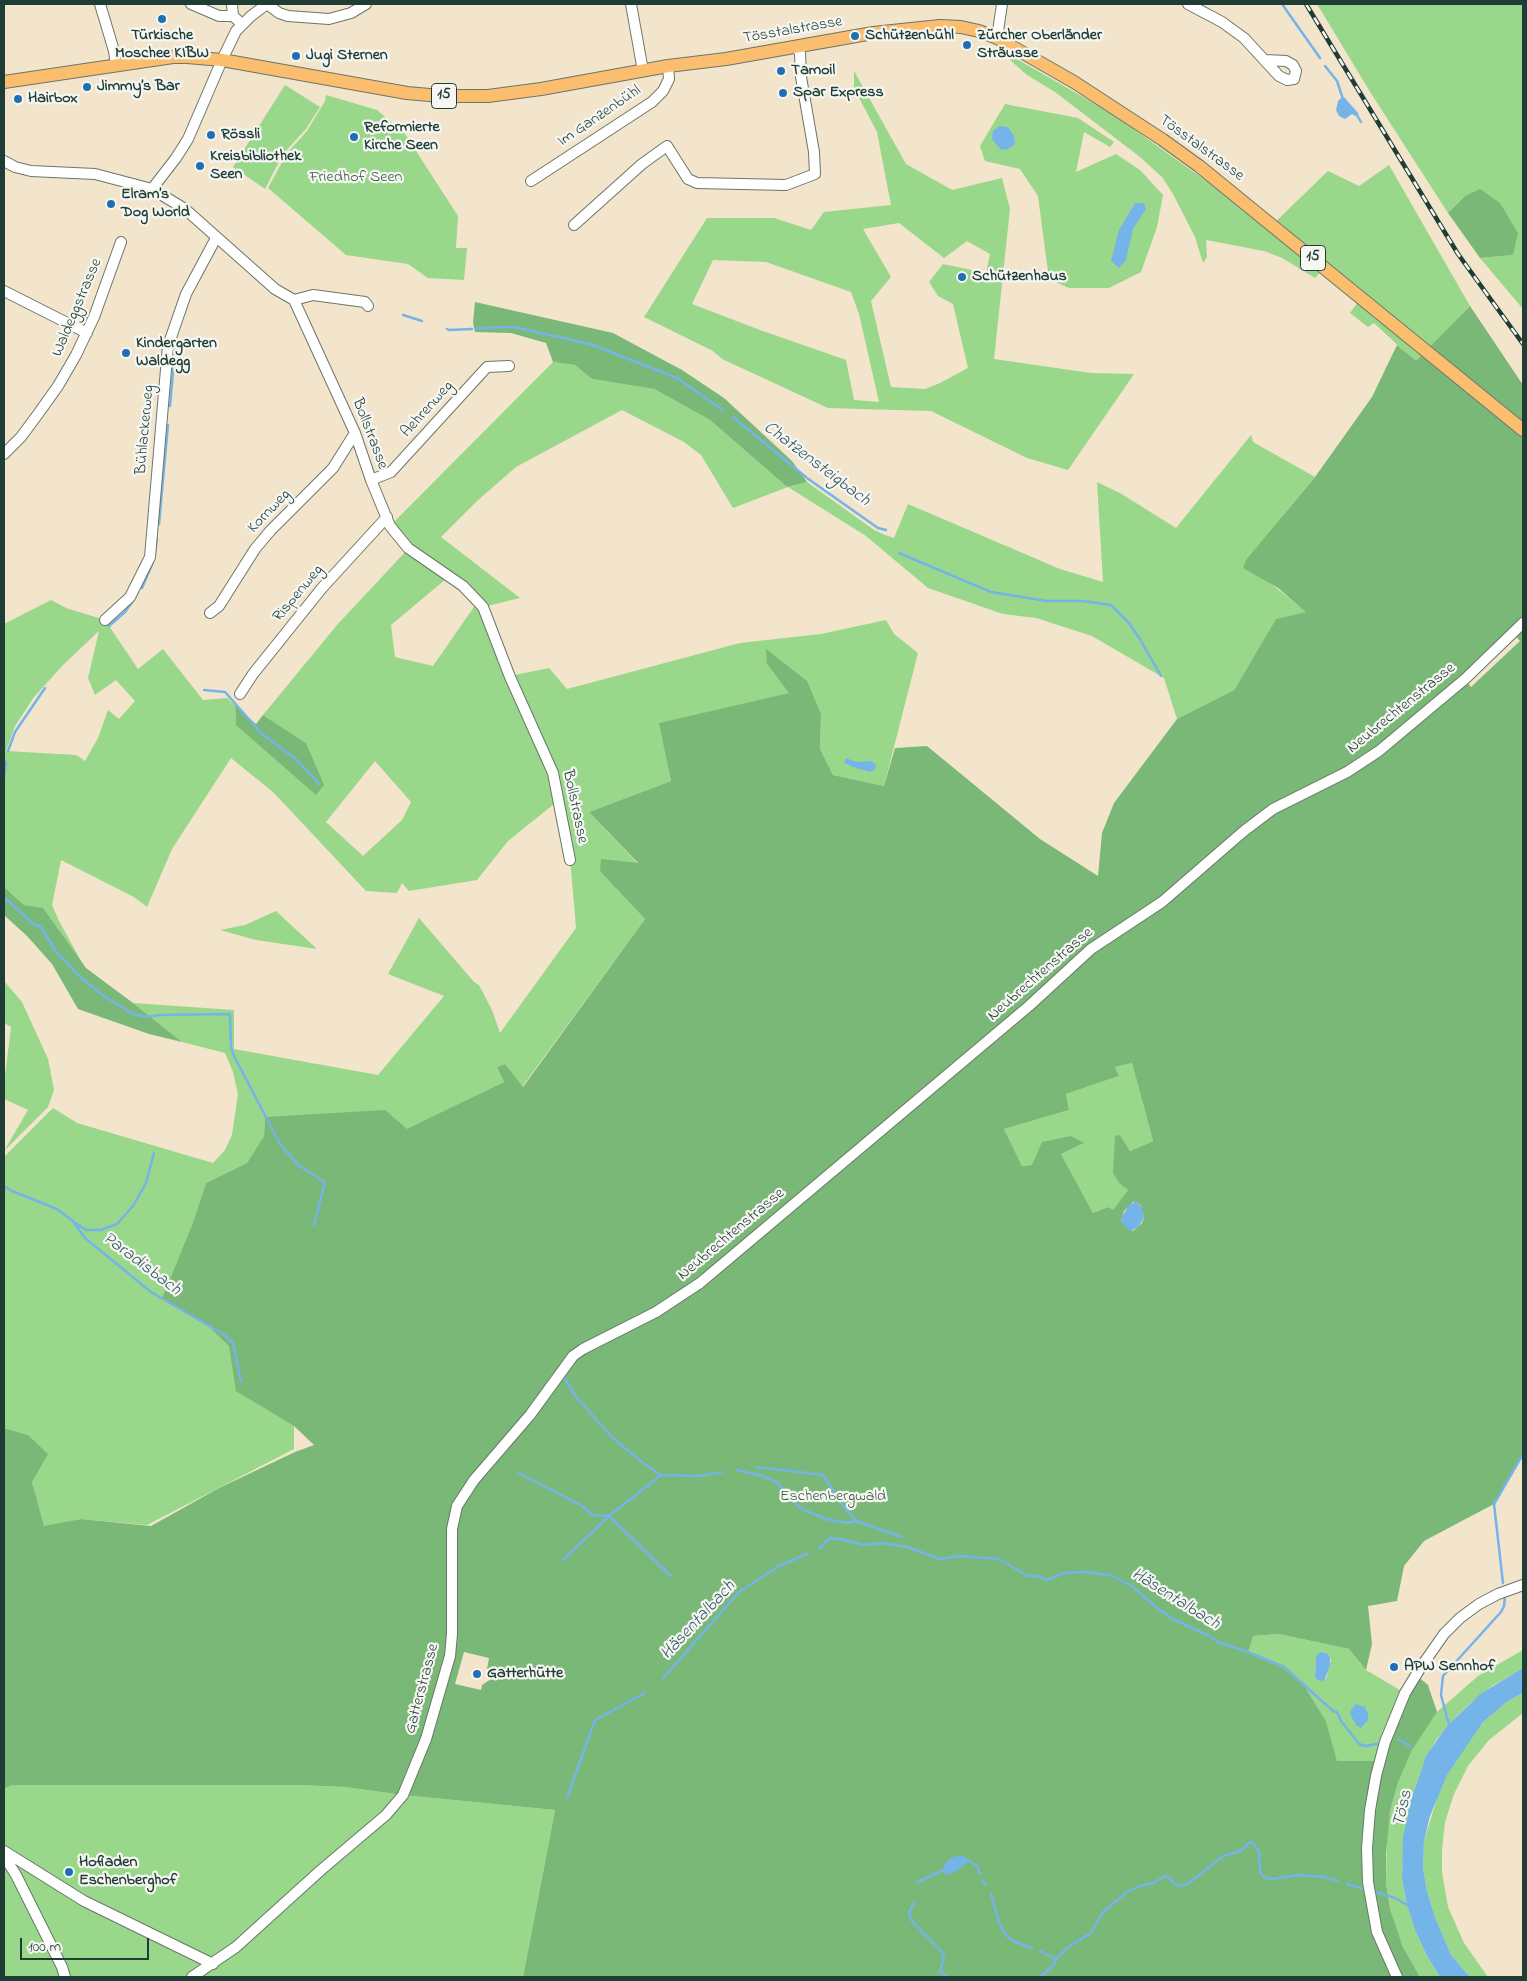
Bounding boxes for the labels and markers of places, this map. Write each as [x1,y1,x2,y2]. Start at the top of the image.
marker: Türkische Moschee KIBW [156,13,168,25]
place label: Türkische Moschee KIBW [115,26,209,64]
place label: Schützenbühl [865,26,954,46]
place label: Zürcher Oberländer Sträusse [977,26,1102,64]
marker: Schützenbühl [849,30,861,42]
marker: Zürcher Oberländer Sträusse [961,39,973,51]
place label: Jugi Sternen [306,46,388,66]
marker: Jugi Sternen [290,50,302,62]
place label: Tamoil [791,61,835,81]
marker: Tamoil [775,65,787,77]
place label: Jimmy’s Bar [97,77,180,97]
marker: Jimmy’s Bar [81,81,93,93]
place label: Spar Express [793,83,884,103]
marker: Spar Express [777,87,789,99]
place label: Hairbox [28,89,78,109]
marker: Hairbox [12,93,24,105]
place label: Reformierte Kirche Seen [364,118,440,156]
place label: Rössli [221,125,260,145]
marker: Rössli [205,129,217,141]
marker: Reformierte Kirche Seen [348,131,360,143]
place label: Kreisbibliothek Seen [210,147,301,185]
marker: Kreisbibliothek Seen [194,160,206,172]
place label: Elram’s Dog World [121,185,190,223]
marker: Elram’s Dog World [105,198,117,210]
place label: Schützenhaus [972,267,1067,287]
marker: Schützenhaus [956,271,968,283]
place label: Kindergarten Waldegg [136,334,217,372]
marker: Kindergarten Waldegg [120,347,132,359]
place label: APW Sennhof [1404,1657,1495,1677]
marker: APW Sennhof [1388,1661,1400,1673]
place label: Gatterhütte [487,1664,563,1684]
marker: Gatterhütte [471,1668,483,1680]
place label: Hofladen Eschenberghof [79,1853,177,1891]
marker: Hofladen Eschenberghof [63,1866,75,1878]

